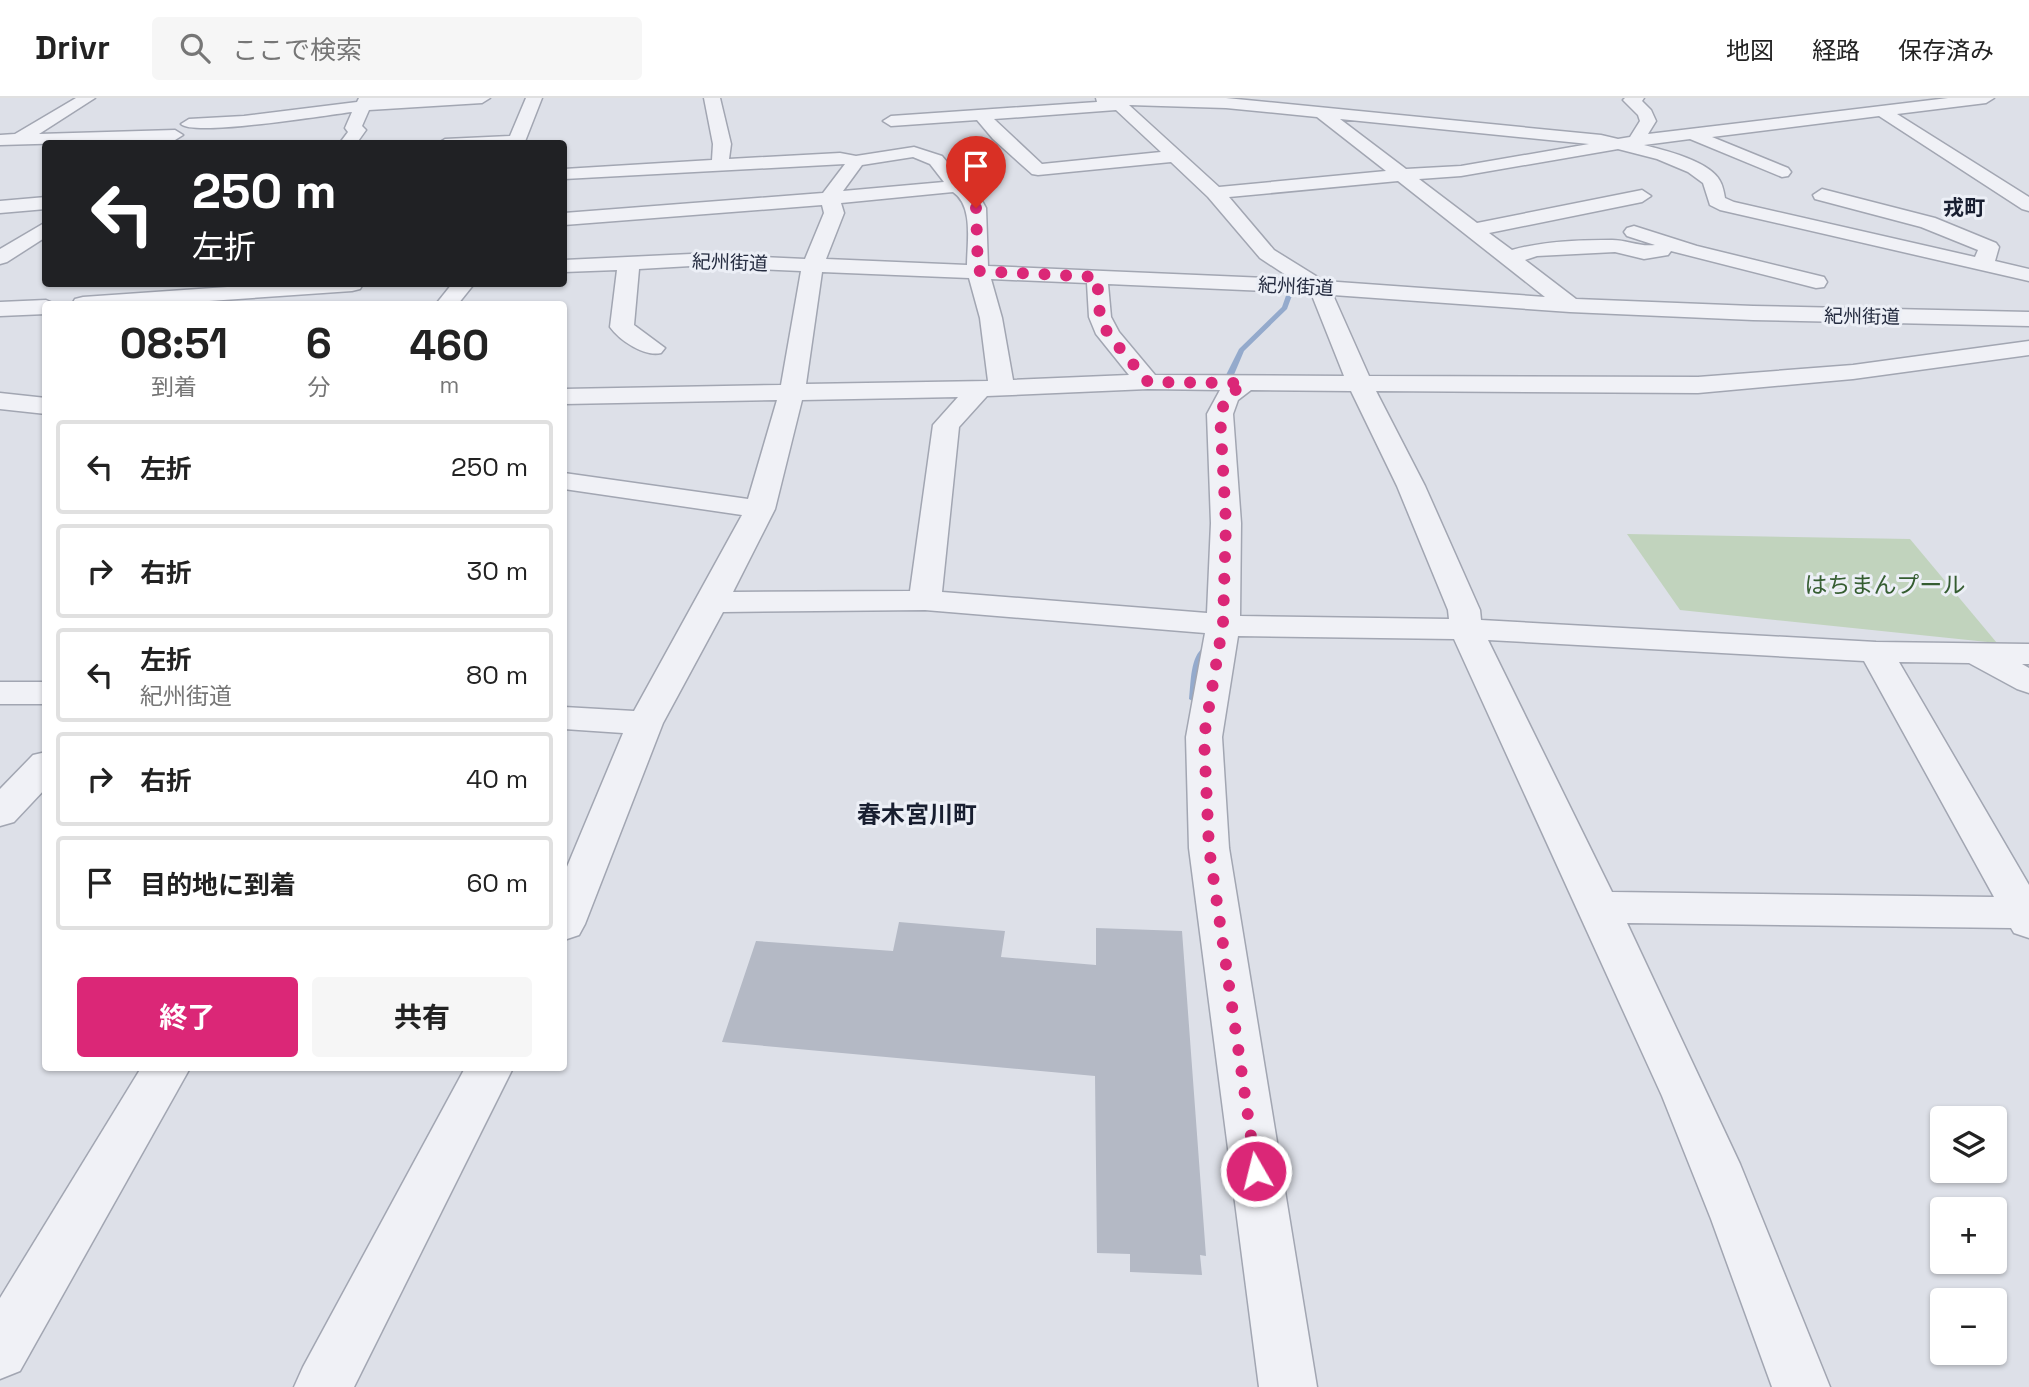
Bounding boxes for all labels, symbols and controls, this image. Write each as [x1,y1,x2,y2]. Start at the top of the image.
search box [152,17,642,80]
text: Drivr [35,27,110,69]
icon: search [176,29,214,67]
text: ここで検索 [232,33,362,67]
text: 地図 [1726,35,1774,66]
text: 経路 [1812,35,1860,66]
text: 保存済み [1898,35,1994,66]
pin [946,136,1006,208]
icon: arrive [957,147,995,185]
text: 250 m [192,160,337,222]
icon: left [77,168,168,259]
district label: 戎町 [1943,194,1985,221]
text: 左折 [192,227,256,267]
street label: 紀州街道 [692,249,768,276]
street label: 紀州街道 [1257,272,1335,301]
street label: 紀州街道 [1824,303,1900,330]
text: 08:51 [120,317,228,370]
text: 6 [306,317,332,370]
text: 460 [409,319,489,372]
text: m [439,370,459,400]
text: 到着 [151,372,197,402]
text: 分 [307,372,330,402]
icon: left [81,448,119,486]
text: 250 m [451,450,528,484]
text: 左折 [140,452,192,486]
icon: right [81,552,119,590]
text: 30 m [467,554,528,588]
text: 右折 [140,556,192,590]
park label: はちまんプール [1805,570,1966,600]
text: 左折 [140,643,192,677]
icon: left [81,656,119,694]
text: 80 m [466,658,528,692]
text: 紀州街道 [140,681,232,711]
icon: right [81,760,119,798]
text: 40 m [466,762,528,796]
text: 右折 [140,764,192,798]
district label: 春木宮川町 [857,799,977,830]
icon: arrive [81,864,119,902]
text: 60 m [466,866,528,900]
text: 目的地に到着 [140,868,296,902]
button: 終了 [77,977,298,1057]
button: 共有 [312,977,532,1057]
map controls [1930,1106,2007,1365]
button: layers [1930,1106,2007,1183]
position arrow [1219,1134,1293,1208]
button: + [1930,1197,2007,1274]
button: − [1930,1288,2007,1365]

